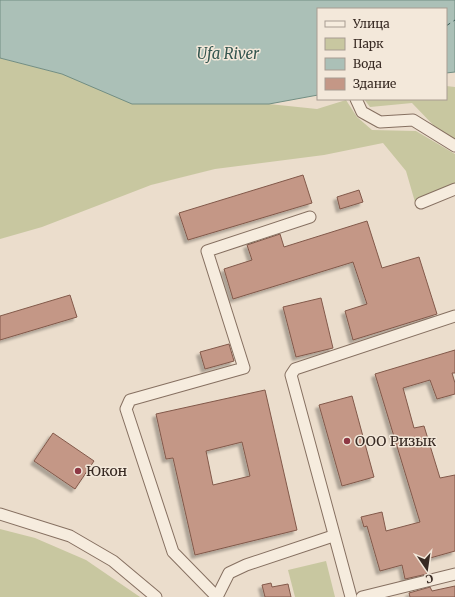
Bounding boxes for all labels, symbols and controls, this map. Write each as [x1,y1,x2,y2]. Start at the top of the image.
legend [317,8,447,100]
text: Улица [352,16,390,31]
text: Парк [353,36,384,51]
water label: Ufa River [197,44,260,63]
text: Вода [353,56,383,71]
text: Здание [353,76,396,91]
place label: ООО Ризык [355,432,436,450]
marker: ООО Ризык [342,436,352,446]
place label: Юкон [86,462,128,480]
marker: Юкон [73,466,83,476]
north arrow [407,549,447,589]
text: С [424,571,434,586]

